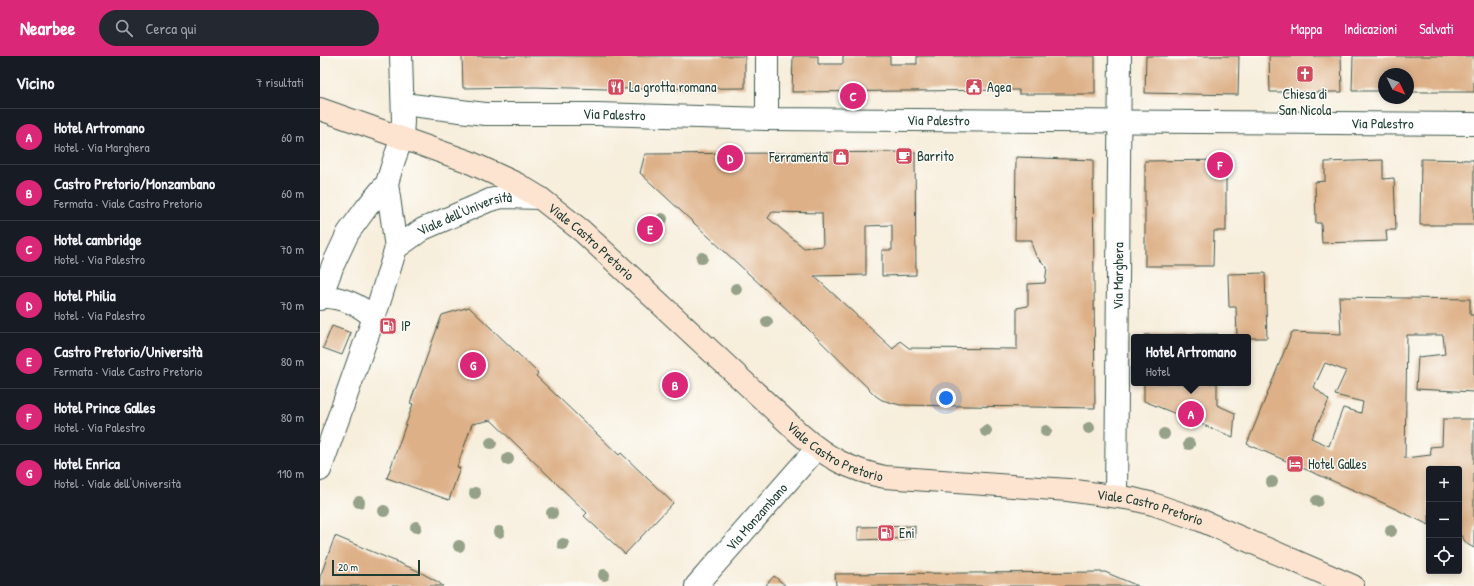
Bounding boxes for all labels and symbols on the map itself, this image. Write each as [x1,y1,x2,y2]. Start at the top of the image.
church icon: Chiesa di San Nicola [1295,64,1315,84]
north arrow [1378,68,1414,104]
restaurant icon: La grotta romana [606,77,626,97]
place label: La grotta romana [629,77,717,97]
public building icon: Agea [964,77,984,97]
place label: Agea [987,77,1012,97]
pin: C [840,81,866,111]
place label: Chiesa di San Nicola [1279,84,1332,119]
street label: Via Palestro [583,104,646,124]
street label: Via Palestro [907,110,970,129]
street label: Via Palestro [1351,113,1414,133]
pin: D [717,143,743,173]
cafe icon: Barrito [894,146,914,166]
place label: Barrito [917,146,954,165]
place label: Ferramenta [768,147,828,166]
shop icon: Ferramenta [831,147,851,167]
pin: F [1207,150,1233,180]
street label: Viale dell'Università [413,187,513,240]
street label: Viale Castro Pretorio [544,198,639,284]
pin: E [637,214,663,244]
street label: Via Marghera [1108,242,1128,310]
fuel station icon: IP [378,316,398,336]
place label: IP [401,316,411,335]
pin: G [460,350,486,380]
pin: B [662,370,688,400]
your location [936,388,956,408]
pin: A [1178,399,1204,429]
street label: Viale Castro Pretorio [783,417,885,485]
hotel icon: Hotel Galles [1285,454,1305,474]
place label: Hotel Galles [1308,454,1367,473]
street label: Via Monzambano [721,478,791,554]
street label: Viale Castro Pretorio [1096,484,1206,529]
fuel station icon: Eni [876,523,896,543]
place label: Eni [899,523,915,542]
scale bar [332,558,420,577]

